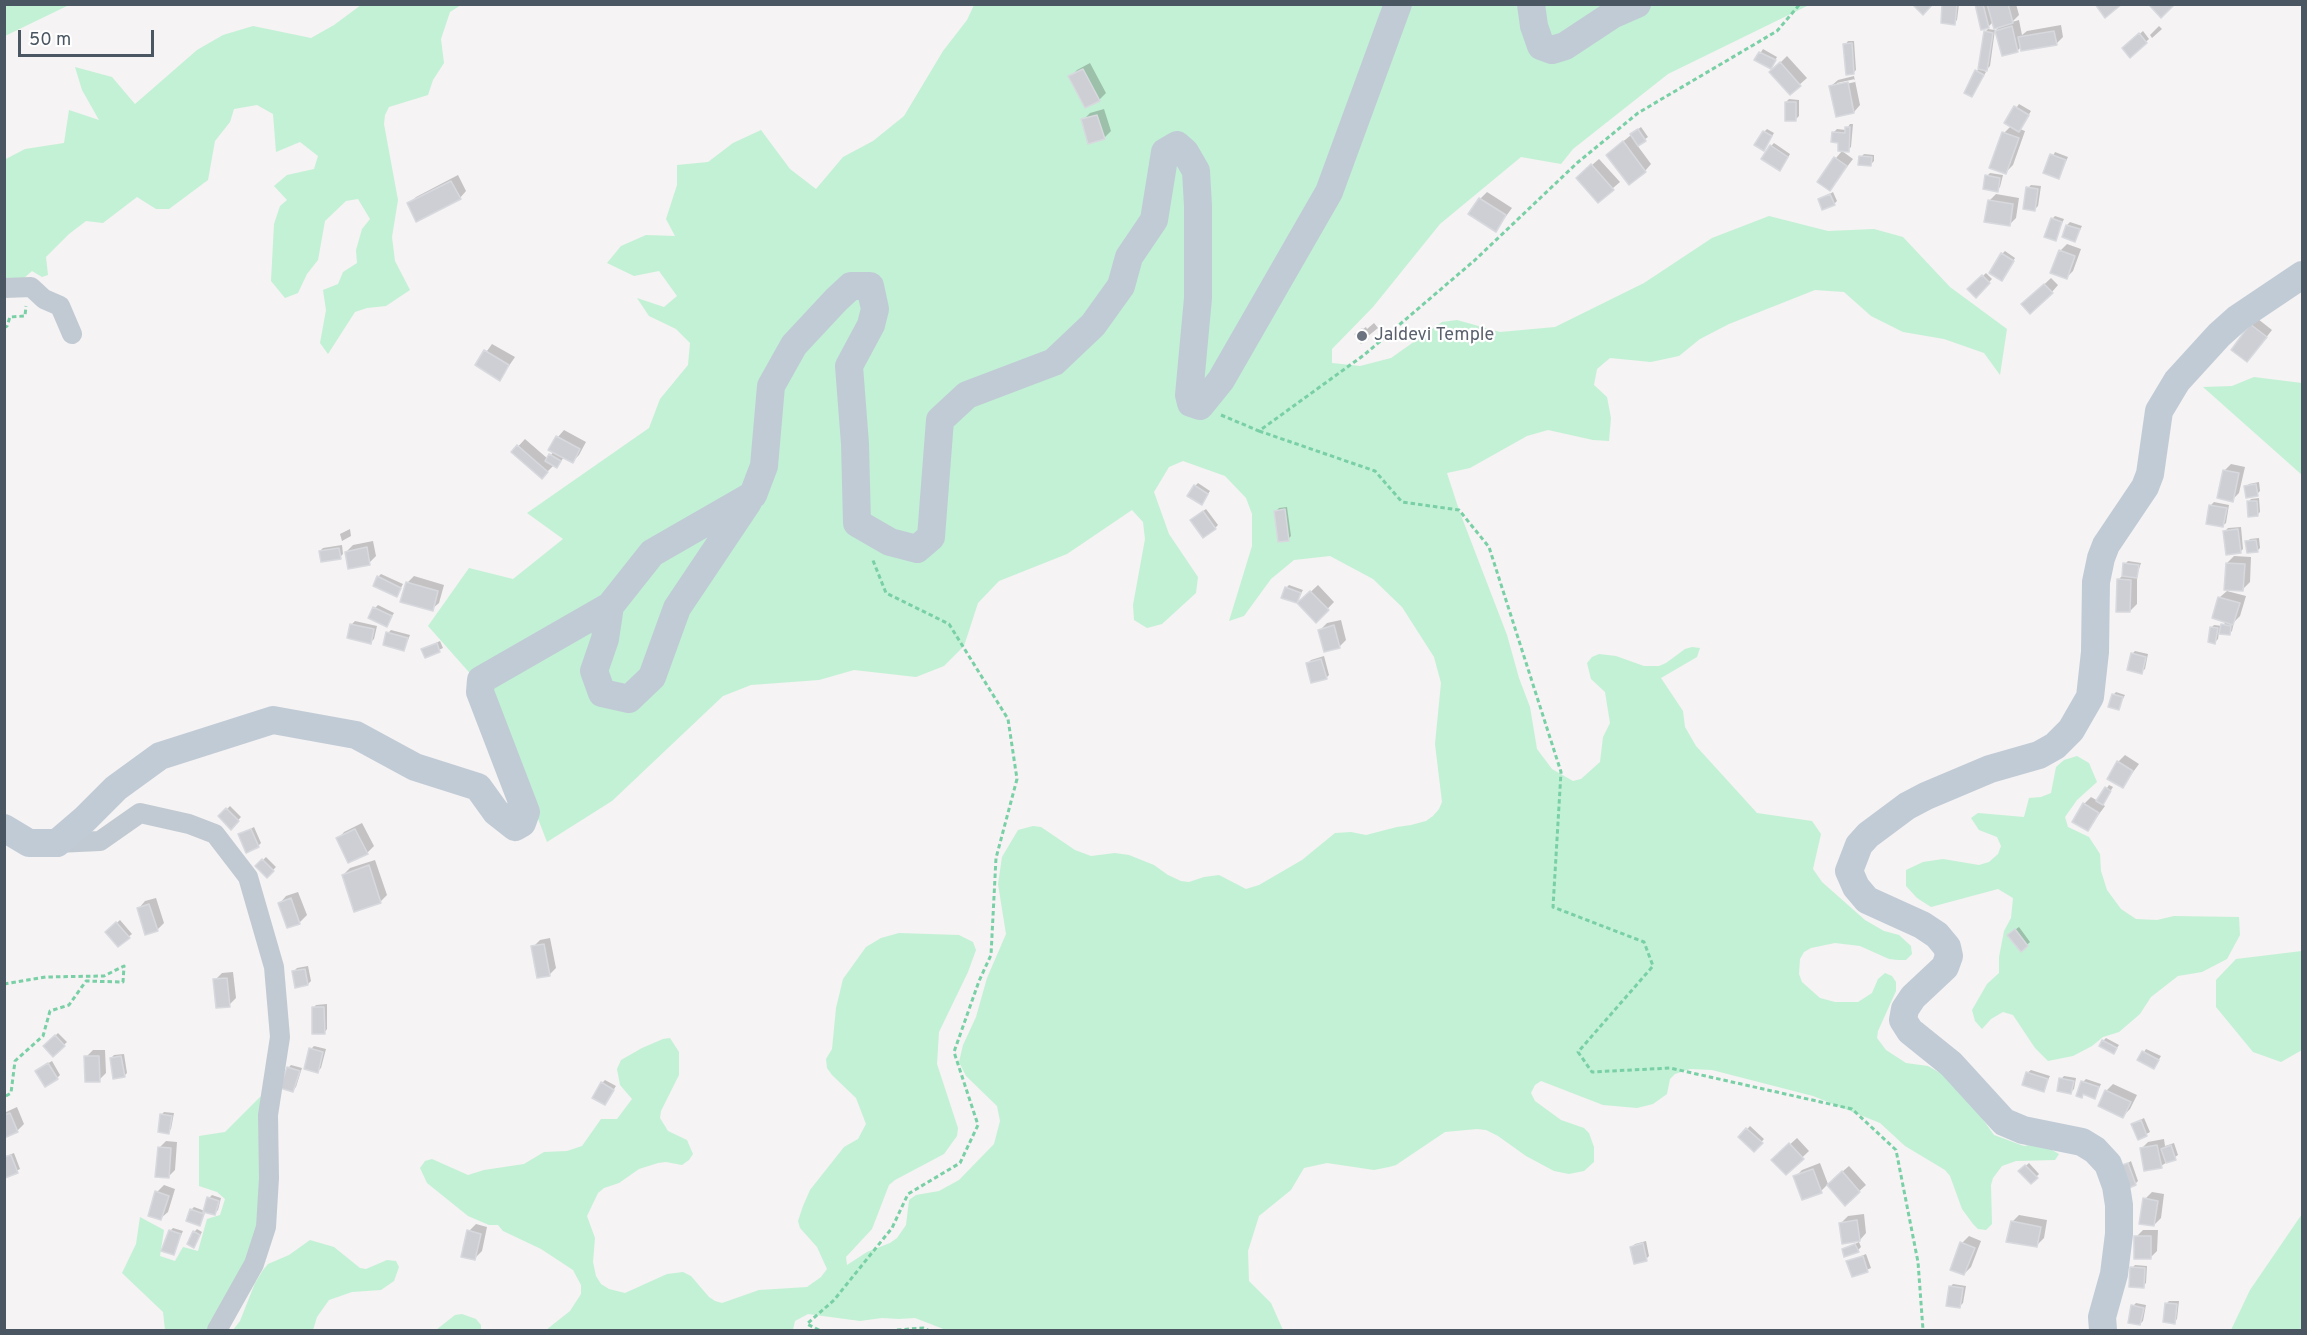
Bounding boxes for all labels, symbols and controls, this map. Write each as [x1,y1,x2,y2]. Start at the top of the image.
scale bar [21,18,158,56]
text: 50 m [29,29,71,52]
place label: Jaldevi Temple [1374,325,1494,347]
marker: Jaldevi Temple [1355,329,1369,343]

